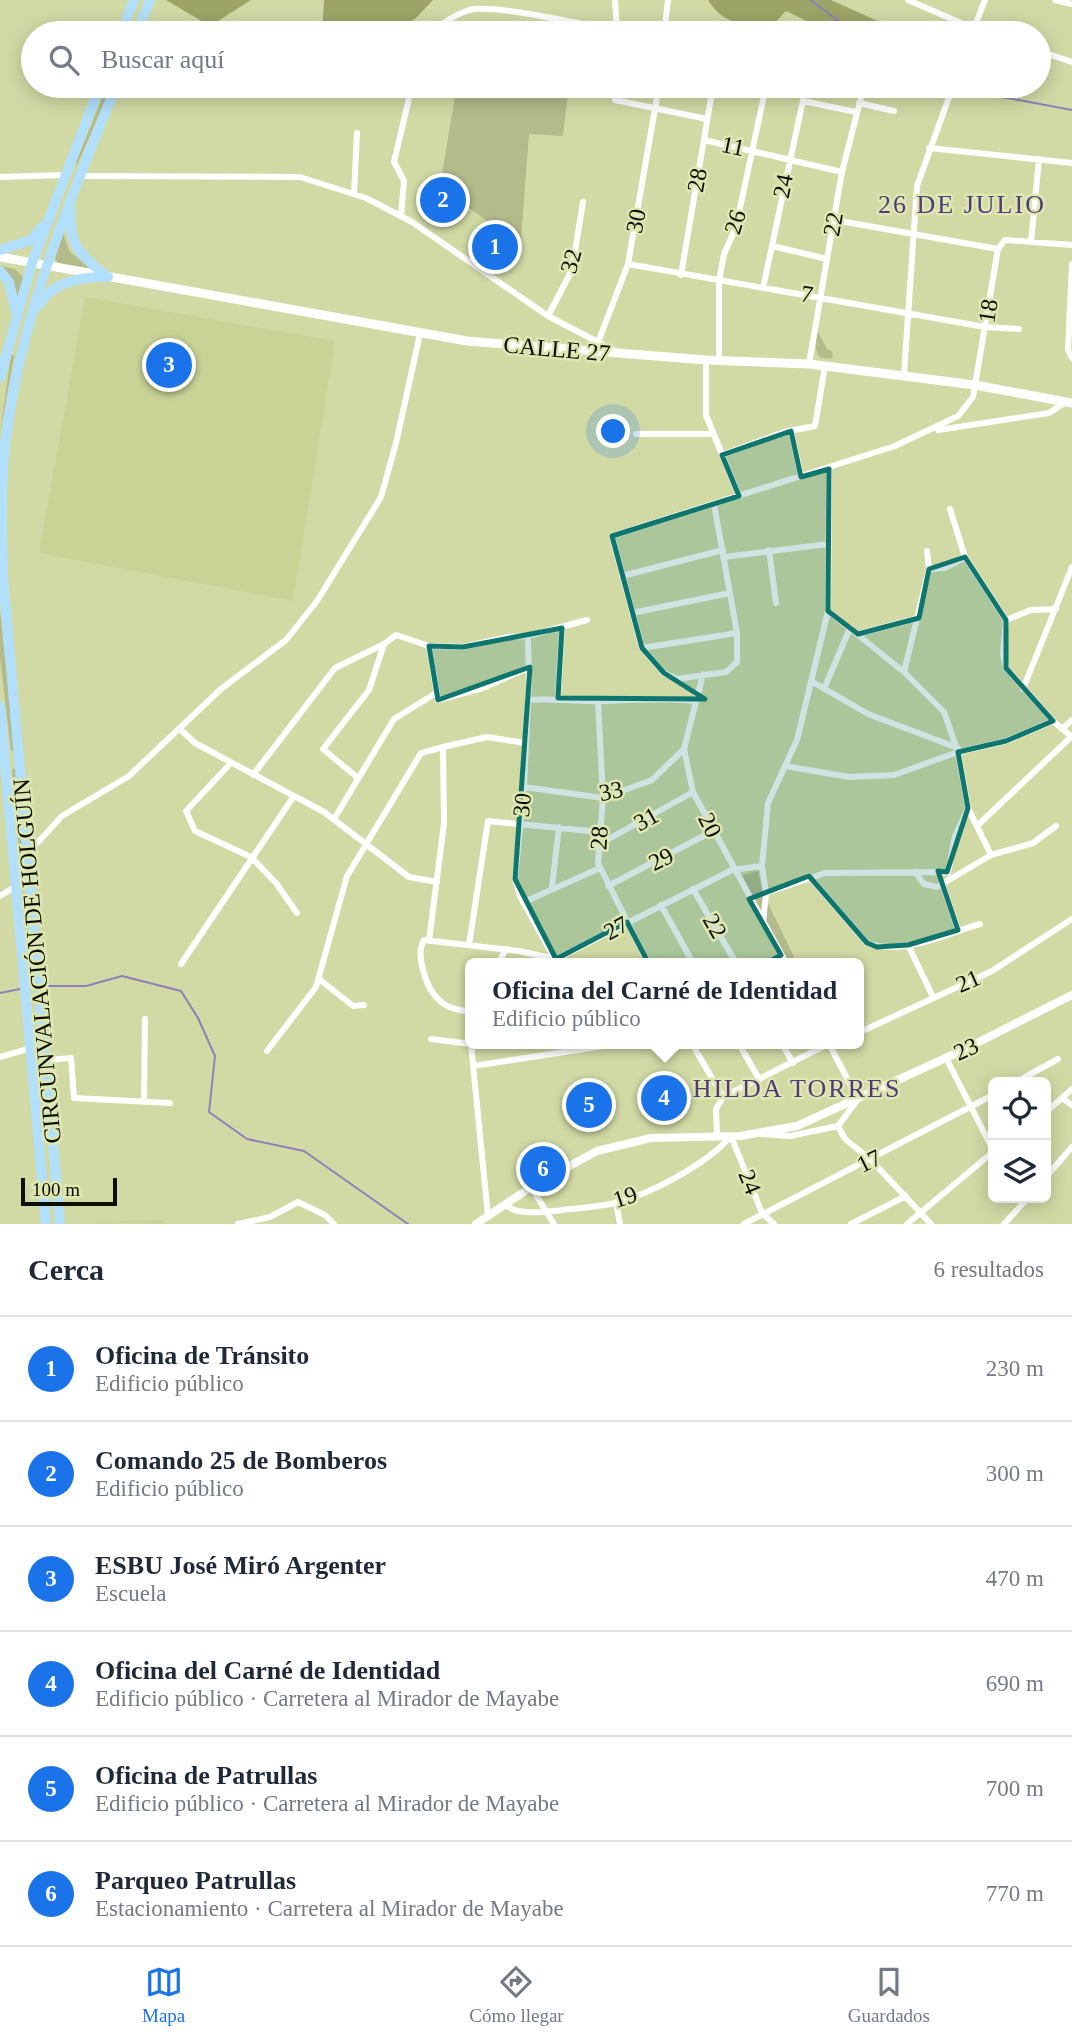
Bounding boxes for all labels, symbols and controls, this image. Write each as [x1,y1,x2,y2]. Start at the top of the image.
search box [21,21,1051,98]
icon: search [45,41,83,79]
text: Buscar aquí [101,45,224,74]
street label: 11 [719,131,747,161]
street label: 28 [682,166,712,194]
street label: 24 [768,172,798,200]
pin: 2 [420,174,466,226]
district label: 26 DE JULIO [878,190,1046,219]
street label: 30 [621,207,651,235]
street label: 26 [719,207,751,237]
street label: 22 [818,210,848,238]
pin: 1 [472,221,518,273]
street label: 32 [555,246,587,276]
street label: 7 [799,280,815,308]
street label: 18 [973,297,1003,325]
street label: CALLE 27 [502,331,612,367]
pin: 3 [146,339,192,391]
your location [596,414,630,448]
street label: 33 [597,776,625,806]
street label: CIRCUNVALACIÓN DE HOLGUÍN [8,777,66,1145]
street label: 30 [508,792,536,818]
street label: 31 [629,802,663,836]
street label: 20 [693,808,727,842]
street label: 28 [585,825,613,851]
street label: 29 [644,842,678,876]
street label: 22 [698,909,732,943]
street label: 27 [599,911,633,945]
popup [465,958,864,1049]
street label: 21 [952,964,984,998]
text: Oficina del Carné de Identidad [492,976,837,1005]
text: Edificio público [492,1006,641,1031]
street label: 23 [950,1032,982,1066]
pin: 4 [641,1072,687,1124]
district label: HILDA TORRES [693,1074,901,1103]
map controls [988,1077,1051,1203]
button: locate [988,1077,1051,1140]
pin: 5 [566,1079,612,1131]
button: layers [988,1140,1051,1203]
pin: 6 [520,1143,566,1195]
street label: 17 [852,1144,886,1178]
street label: 24 [733,1166,767,1198]
scale bar [21,1175,117,1207]
text: 100 m [32,1179,80,1200]
street label: 19 [610,1181,640,1213]
text: Cerca [28,1253,104,1286]
text: 6 resultados [933,1257,1044,1282]
text: Oficina de Tránsito [95,1341,309,1370]
text: 1 [45,1356,57,1381]
text: 230 m [986,1356,1044,1381]
text: Edificio público [95,1371,244,1396]
text: Comando 25 de Bomberos [95,1446,387,1475]
text: 2 [45,1461,57,1486]
text: 300 m [986,1461,1044,1486]
text: Edificio público [95,1476,244,1501]
text: ESBU José Miró Argenter [95,1551,386,1580]
text: 3 [45,1566,57,1591]
text: 470 m [986,1566,1044,1591]
text: Escuela [95,1581,167,1606]
text: Oficina del Carné de Identidad [95,1656,440,1685]
text: 4 [45,1671,57,1696]
text: 690 m [986,1671,1044,1696]
text: Edificio público · Carretera al Mirador de Mayabe [95,1686,559,1711]
text: Oficina de Patrullas [95,1761,317,1790]
text: 5 [45,1776,57,1801]
text: 700 m [986,1776,1044,1801]
text: Edificio público · Carretera al Mirador de Mayabe [95,1791,559,1816]
text: Parqueo Patrullas [95,1866,296,1895]
text: 6 [45,1881,57,1906]
text: 770 m [986,1881,1044,1906]
text: Estacionamiento · Carretera al Mirador de Mayabe [95,1896,564,1921]
tab: Mapa [142,1963,185,2027]
tab: Cómo llegar [469,1963,564,2027]
tab: Guardados [848,1963,930,2027]

